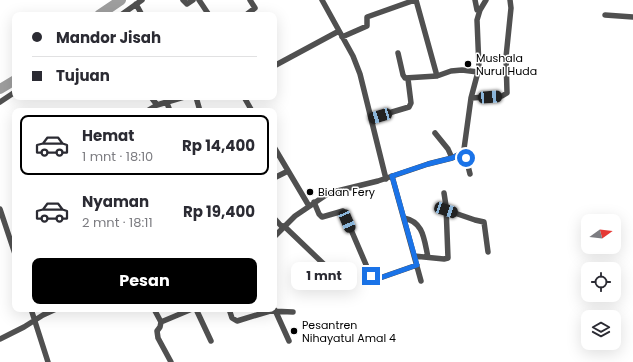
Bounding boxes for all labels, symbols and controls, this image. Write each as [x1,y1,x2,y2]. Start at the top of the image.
text: Mandor Jisah [56,27,161,48]
place label: Mushala Nurul Huda [476,50,537,79]
marker: Mushala Nurul Huda [463,59,473,69]
text: Tujuan [56,65,110,86]
car [478,90,502,104]
car [367,107,393,125]
text: Hemat [82,125,134,146]
icon: car [34,127,70,163]
text: Rp 14,400 [182,135,255,156]
text: 1 mnt · 18:10 [82,147,153,166]
route start [457,149,475,167]
place label: Bidan Fery [318,184,376,200]
marker: Bidan Fery [305,187,315,197]
text: Nyaman [82,191,149,212]
icon: car [34,193,70,229]
text: Rp 19,400 [183,201,255,222]
car [433,201,459,219]
car [337,208,357,234]
text: 2 mnt · 18:11 [82,213,153,232]
north arrow [581,214,621,254]
map controls [581,214,621,350]
button: Pesan [32,258,257,304]
callout: 1 mnt [291,262,357,290]
button: locate [581,262,621,302]
text: 1 mnt [306,266,342,285]
route end [362,267,380,285]
button: layers [581,310,621,350]
place label: Pesantren Nihayatul Amal 4 [302,317,396,346]
marker: Pesantren Nihayatul Amal 4 [289,326,299,336]

